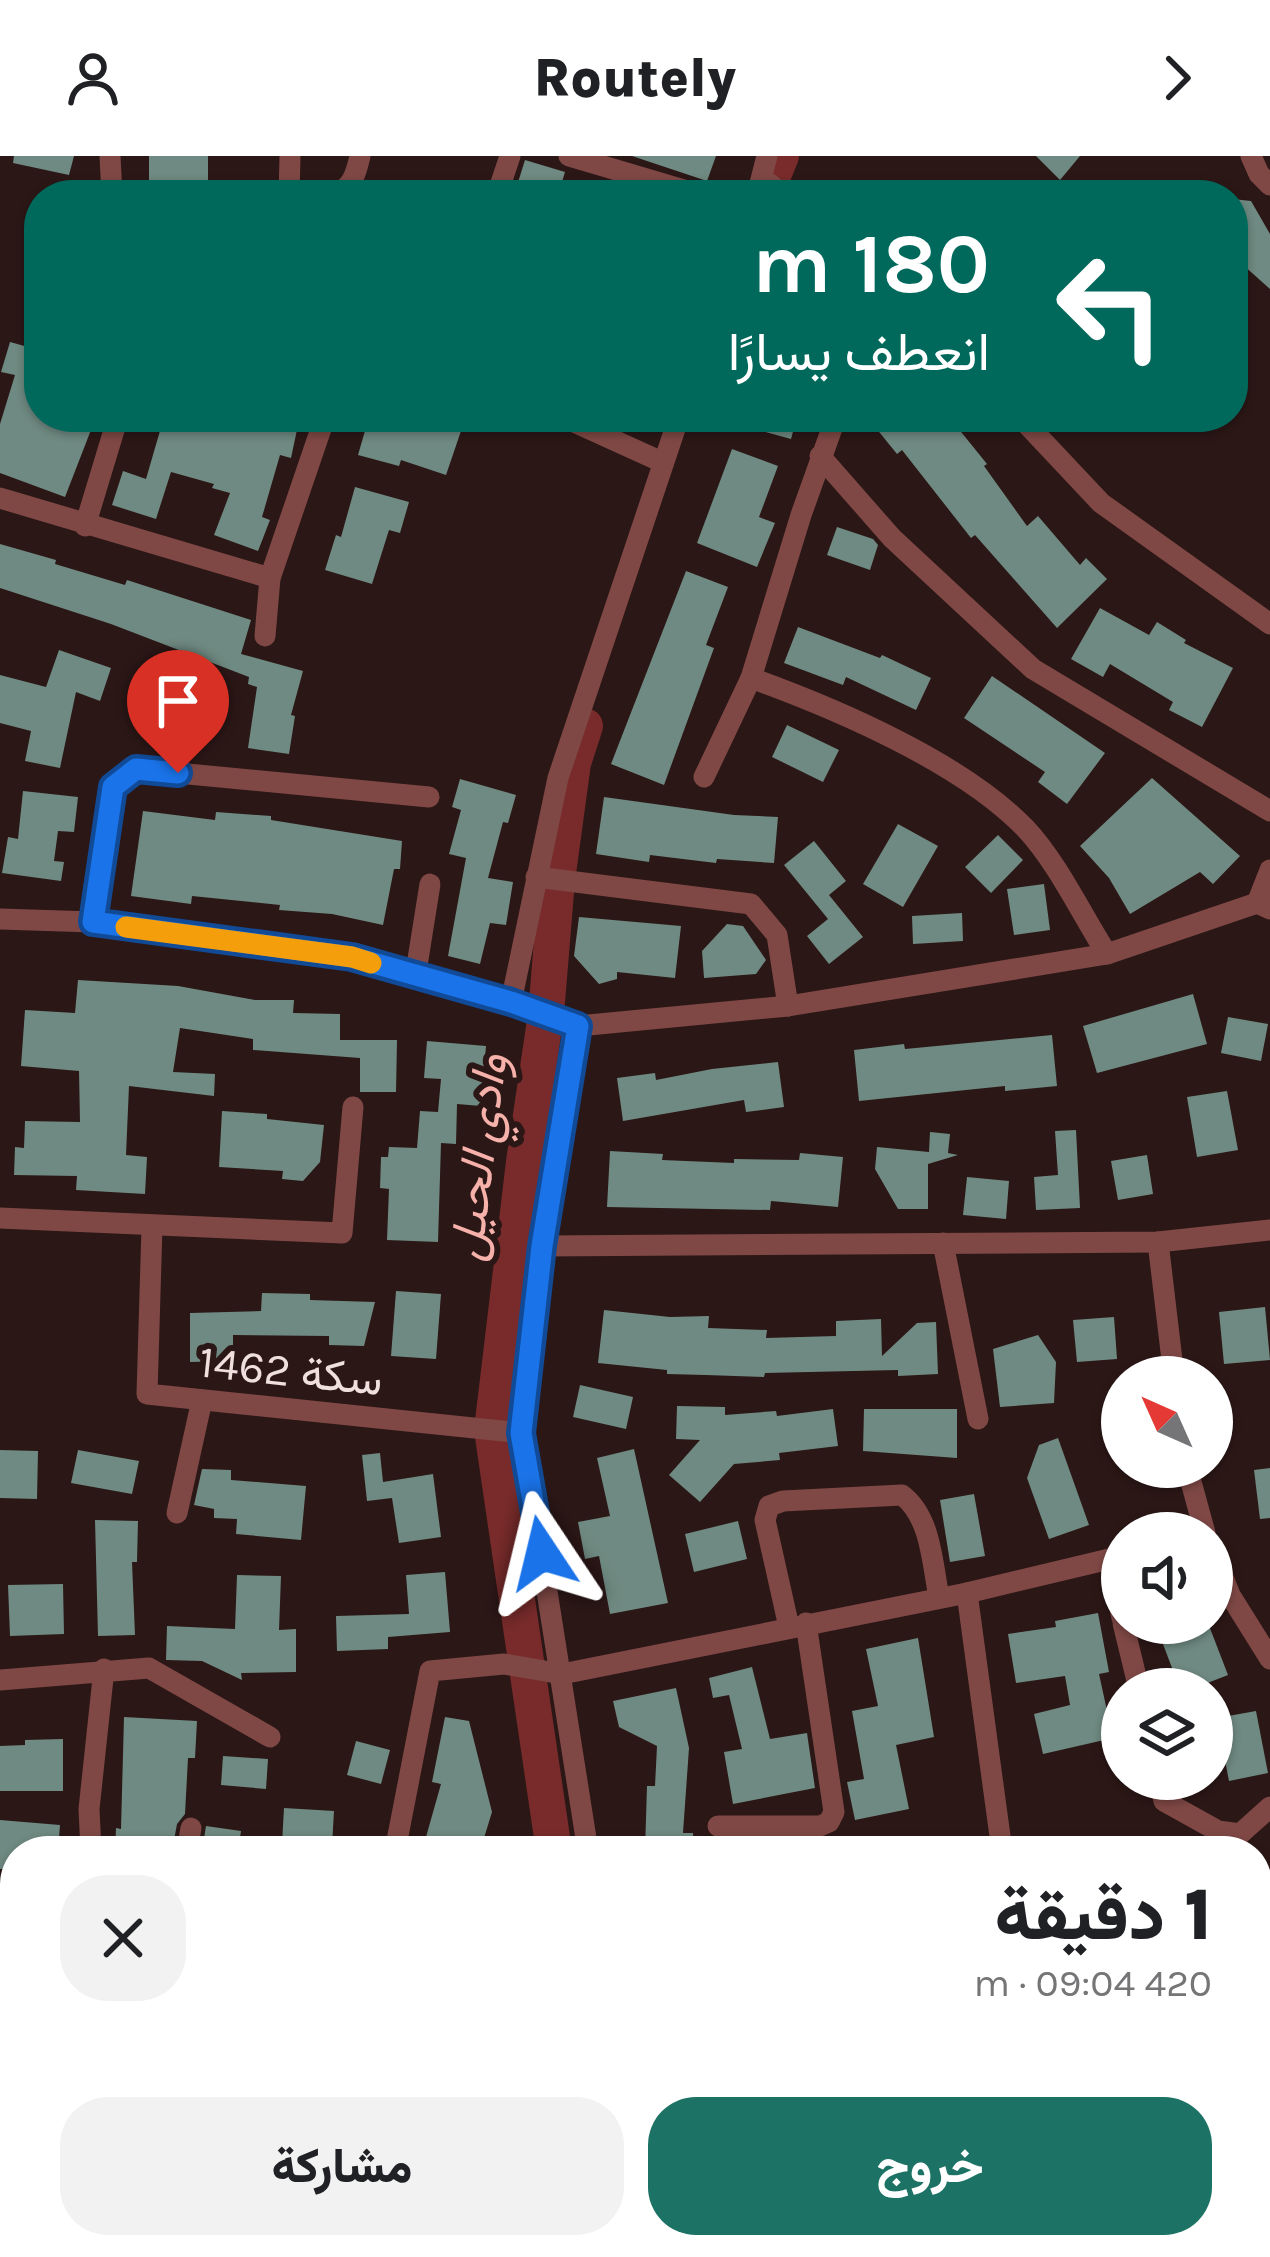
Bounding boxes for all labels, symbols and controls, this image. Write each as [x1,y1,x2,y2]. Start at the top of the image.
icon: person [60,45,126,111]
icon: forward [1144,45,1210,111]
text: Routely [534,46,736,110]
text: 180 m [752,215,990,313]
icon: left [1032,228,1188,384]
text: انعطف يسارًا [728,320,990,384]
pin [127,650,229,773]
icon: arrive [145,668,211,734]
water label: وادي الحيل [437,1050,528,1265]
street label: سكة 1462 [197,1336,385,1406]
north arrow [1101,1356,1233,1488]
map controls [1101,1356,1233,1800]
position arrow [479,1490,605,1616]
button: sound [1101,1512,1233,1644]
button: layers [1101,1668,1233,1800]
text: 1 دقيقة [994,1873,1212,1957]
button: close [60,1875,186,2001]
text: 420 m · 09:04 [974,1960,1212,2006]
button: مشاركة [60,2097,624,2235]
button: خروج [648,2097,1212,2235]

